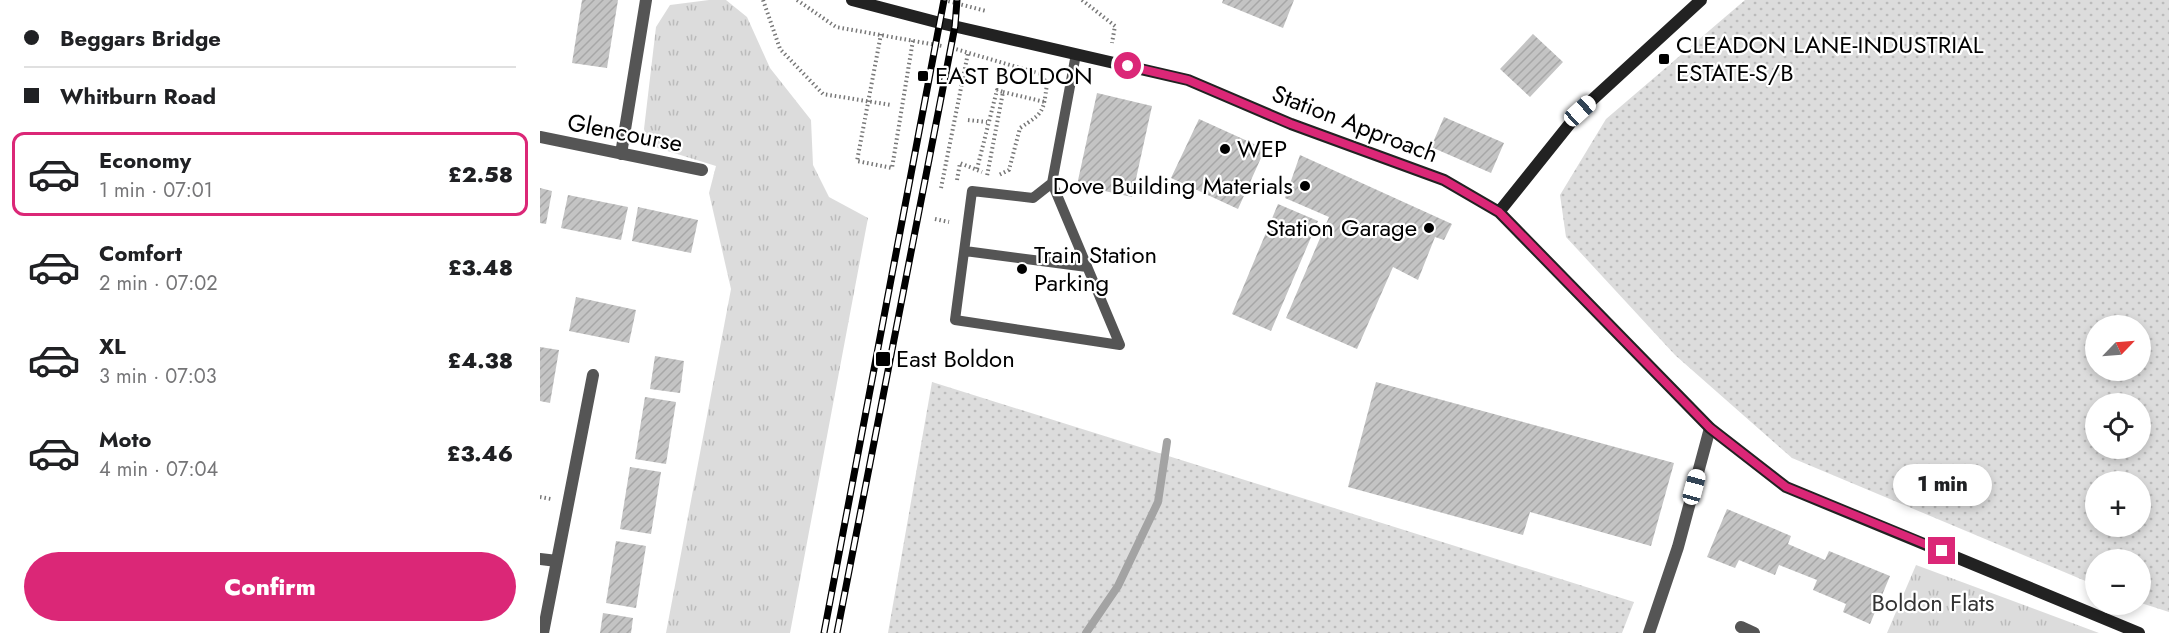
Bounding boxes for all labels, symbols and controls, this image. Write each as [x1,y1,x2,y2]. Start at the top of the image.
text: Beggars Bridge [60,22,221,54]
place label: CLEADON LANE-INDUSTRIAL ESTATE-S/B [1676,27,1984,90]
route start [1114,52,1141,79]
marker: CLEADON LANE-INDUSTRIAL ESTATE-S/B [1657,52,1671,66]
place label: EAST BOLDON [935,58,1093,93]
marker: EAST BOLDON [916,69,930,83]
street label: Station Approach [1267,76,1443,171]
text: Whitburn Road [60,80,216,112]
car [1561,92,1599,130]
street label: Glencourse [565,104,686,161]
place label: WEP [1237,131,1287,166]
marker: WEP [1218,142,1232,156]
text: Economy [99,144,191,176]
icon: car [27,147,81,201]
text: £2.58 [448,158,513,190]
place label: Dove Building Materials [1053,168,1293,203]
text: 1 min · 07:01 [99,176,213,205]
marker: Dove Building Materials [1298,179,1312,193]
place label: Station Garage [1266,210,1417,245]
marker: Station Garage [1422,221,1436,235]
text: Comfort [99,237,182,269]
place label: Train Station Parking [1034,237,1157,300]
icon: car [27,240,81,294]
text: £3.48 [448,251,513,283]
marker: Train Station Parking [1015,262,1029,276]
text: 2 min · 07:02 [99,269,218,298]
north arrow [2085,315,2151,381]
map controls [2085,315,2151,615]
text: XL [99,330,126,362]
icon: car [27,333,81,387]
place label: East Boldon [896,341,1015,376]
text: £4.38 [448,344,513,376]
marker: East Boldon [874,350,892,368]
text: 3 min · 07:03 [99,362,217,391]
button: locate [2085,393,2151,459]
text: Moto [99,423,152,455]
icon: car [27,426,81,480]
text: £3.46 [447,437,513,469]
text: 4 min · 07:04 [99,455,218,484]
callout: 1 min [1892,464,1992,506]
car [1681,467,1707,507]
text: 1 min [1917,470,1968,499]
button: + [2085,471,2151,537]
route end [1928,537,1955,564]
button: − [2085,549,2151,615]
button: Confirm [24,552,516,621]
park label: Boldon Flats [1871,585,1995,620]

